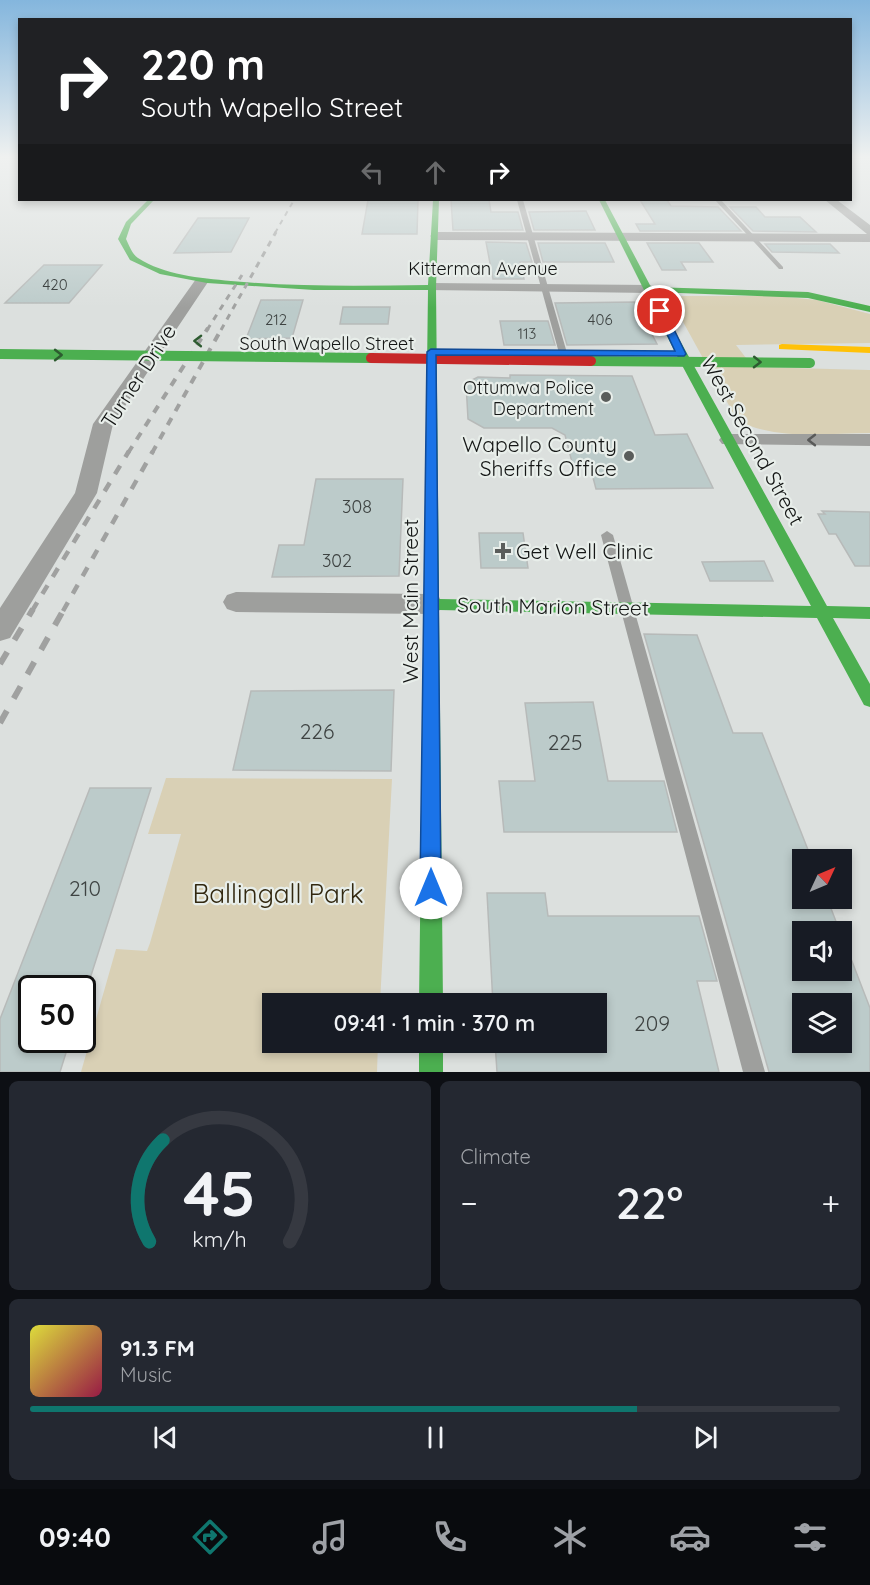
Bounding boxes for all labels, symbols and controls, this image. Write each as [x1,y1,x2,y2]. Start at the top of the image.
text: 220 m [141,38,265,91]
icon: right [42,42,120,120]
text: South Wapello Street [141,90,403,124]
icon: left [356,156,389,189]
icon: ahead [419,156,452,189]
icon: right [482,156,515,189]
street label: Kitterman Avenue [408,257,558,280]
house number: 420 [42,275,68,294]
pin [634,285,685,336]
icon: arrive [643,294,676,327]
house number: 212 [265,310,287,329]
house number: 406 [588,310,612,329]
street label: Turner Drive [95,319,181,433]
house number: 113 [518,324,537,343]
street label: South Wapello Street [240,332,414,355]
one-way arrow [194,335,203,348]
one-way arrow [54,349,63,361]
street label: West Second Street [696,351,810,529]
one-way arrow [753,356,762,368]
place label: Ottumwa Police Department [463,376,594,420]
marker: Ottumwa Police Department [599,390,613,404]
place label: Wapello County Sheriffs Office [462,431,617,481]
one-way arrow [807,434,816,446]
marker: Wapello County Sheriffs Office [622,449,636,463]
house number: 308 [342,495,372,518]
street label: West Main Street [397,519,423,683]
place label: Get Well Clinic [516,538,653,564]
marker: Get Well Clinic [494,542,512,560]
house number: 302 [322,549,352,572]
street label: South Marion Street [457,591,649,621]
house number: 226 [300,718,334,744]
house number: 225 [548,729,582,755]
north arrow [792,849,852,909]
map controls [792,849,852,1053]
position arrow [399,856,463,920]
house number: 210 [69,875,101,901]
park label: Ballingall Park [192,877,364,910]
button: sound [792,921,852,981]
speed limit sign: 50 [18,975,96,1053]
button: layers [792,993,852,1053]
text: 09:41 · 1 min · 370 m [334,1009,535,1037]
house number: 209 [634,1010,670,1036]
text: Climate [461,1144,531,1169]
text: 45 [183,1154,256,1232]
text: 22° [616,1174,683,1230]
text: − [461,1182,478,1223]
text: + [821,1182,840,1223]
text: km/h [193,1227,247,1253]
text: 91.3 FM [120,1334,195,1362]
text: Music [120,1362,172,1387]
icon: previous [149,1421,182,1454]
icon: pause [419,1421,452,1454]
icon: next [689,1421,722,1454]
icon: directions [189,1516,231,1558]
icon: music [309,1516,351,1558]
icon: phone [429,1516,471,1558]
icon: climate [549,1516,591,1558]
icon: car [669,1516,711,1558]
icon: filters [789,1516,831,1558]
text: 09:40 [39,1520,111,1554]

